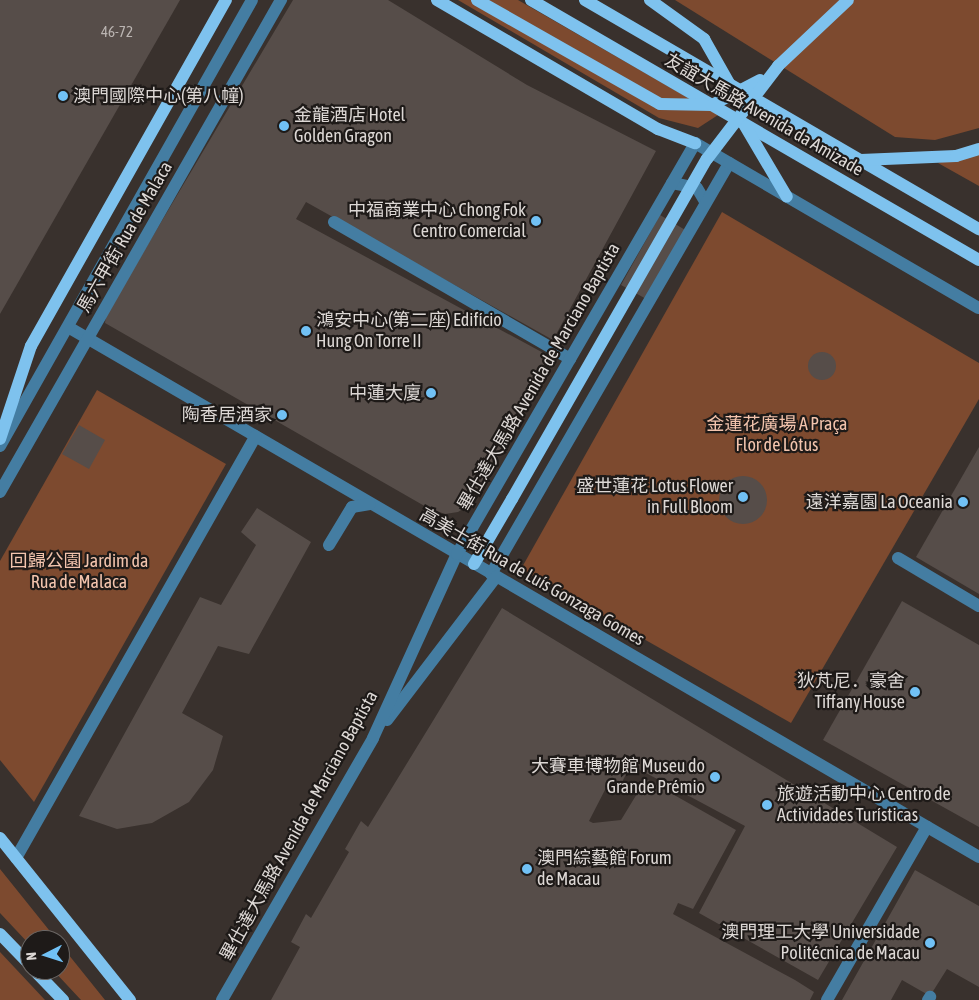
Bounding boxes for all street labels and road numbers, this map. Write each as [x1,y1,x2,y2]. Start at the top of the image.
street label: 友誼大馬路 Avenida da Amizade [661,49,867,181]
street label: 馬六甲街 Rua de Malaca [73,158,177,316]
street label: 畢仕達大馬路 Avenida de Marciano Baptista [453,239,625,515]
street label: 高美士街 Rua de Luís Gonzaga Gomes [416,504,648,650]
street label: 畢仕達大馬路 Avenida de Marciano Baptista [216,687,382,965]

